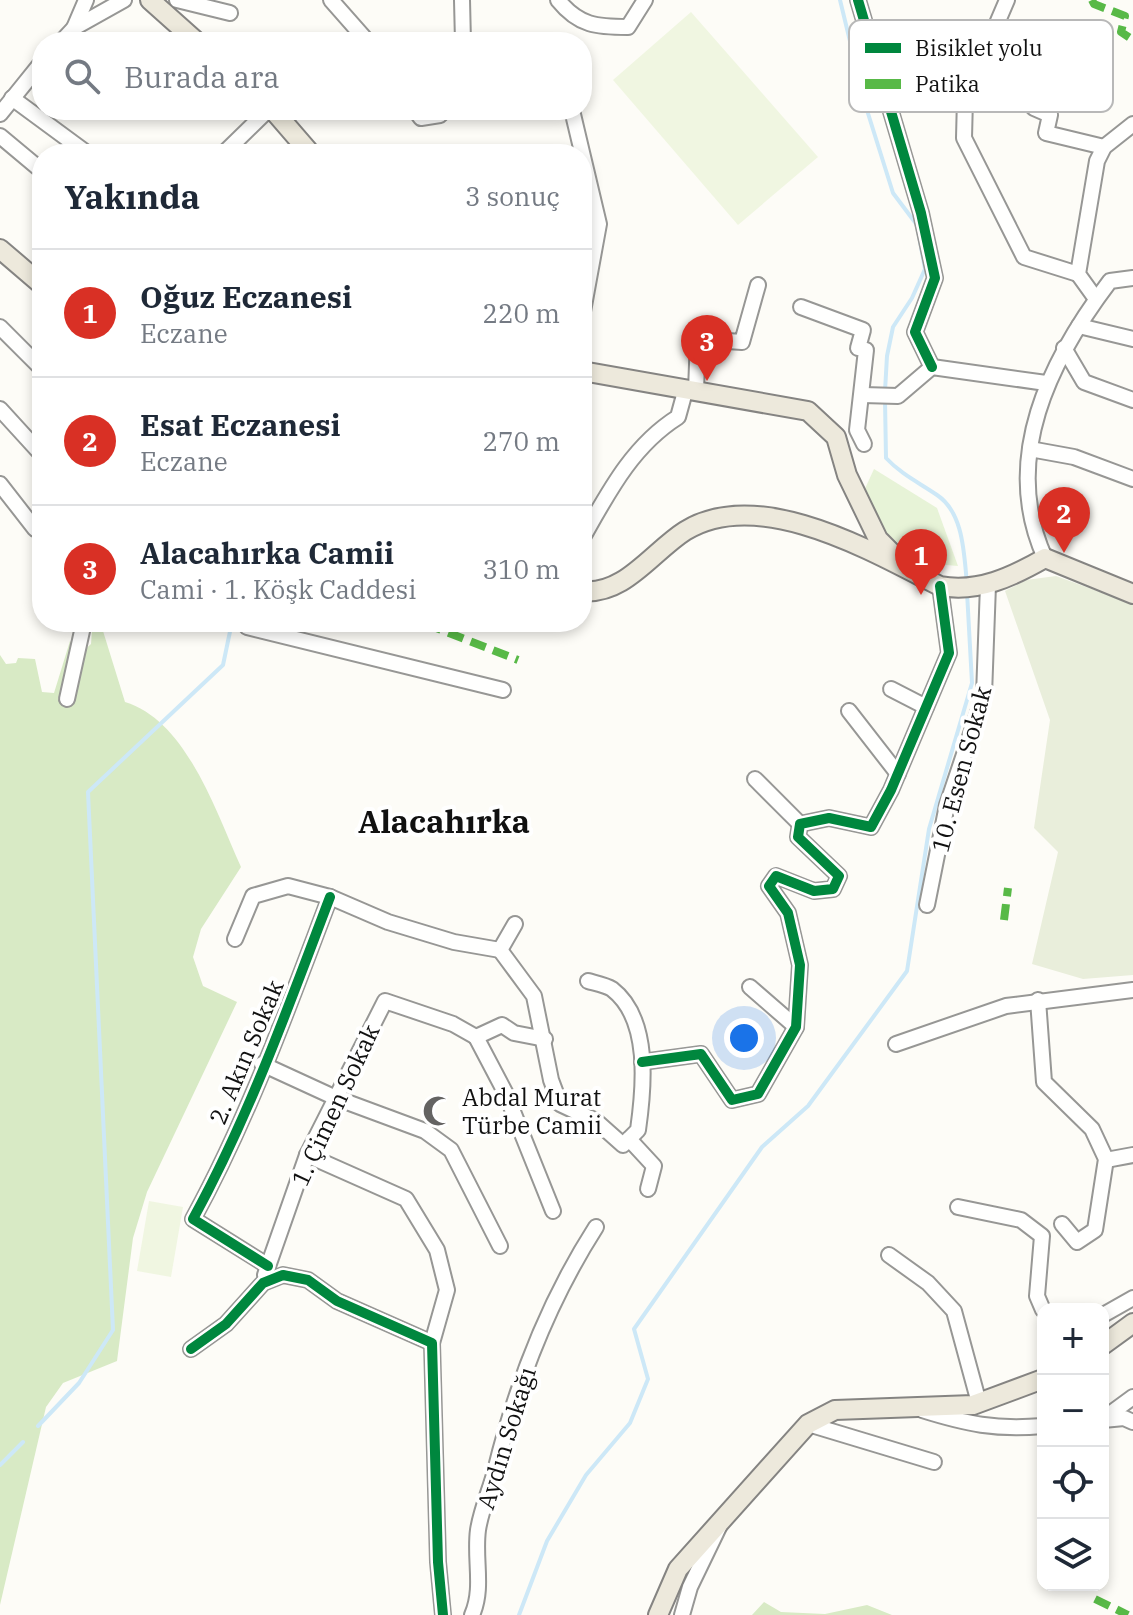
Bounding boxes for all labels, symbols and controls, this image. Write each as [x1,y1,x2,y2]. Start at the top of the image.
legend [849,20,1113,112]
search box [32,32,592,120]
text: Bisiklet yolu [915,33,1043,62]
icon: search [60,54,104,98]
text: Burada ara [124,57,280,96]
text: Patika [915,69,980,98]
text: Yakında [64,174,200,218]
text: 3 sonuç [465,179,560,213]
text: Oğuz Eczanesi [140,277,352,316]
text: 1 [82,296,98,330]
text: 220 m [482,296,560,330]
pin: 3 [681,315,733,381]
text: Eczane [140,316,228,350]
text: Esat Eczanesi [140,405,340,444]
text: 2 [82,424,98,458]
text: 270 m [482,424,560,458]
text: Eczane [140,444,228,478]
pin: 2 [1038,487,1090,553]
pin: 1 [895,529,947,595]
text: Alacahırka Camii [140,533,394,572]
text: 3 [82,552,98,586]
text: 310 m [482,552,560,586]
text: Cami · 1. Köşk Caddesi [140,572,416,606]
street label: 10. Esen Sokak [923,683,999,855]
district label: Alacahırka [358,800,530,842]
street label: 2. Akın Sokak [201,975,291,1129]
your location [724,1018,764,1058]
street label: 1. Çimen Sokak [284,1019,386,1191]
place label: Abdal Murat Türbe Camii [462,1081,602,1141]
mosque icon: Abdal Murat Türbe Camii [421,1094,455,1128]
map controls [1037,1303,1109,1591]
button: + [1037,1303,1109,1375]
street label: Aydın Sokağı [469,1363,543,1513]
button: − [1037,1375,1109,1447]
button: locate [1037,1447,1109,1519]
button: layers [1037,1519,1109,1591]

